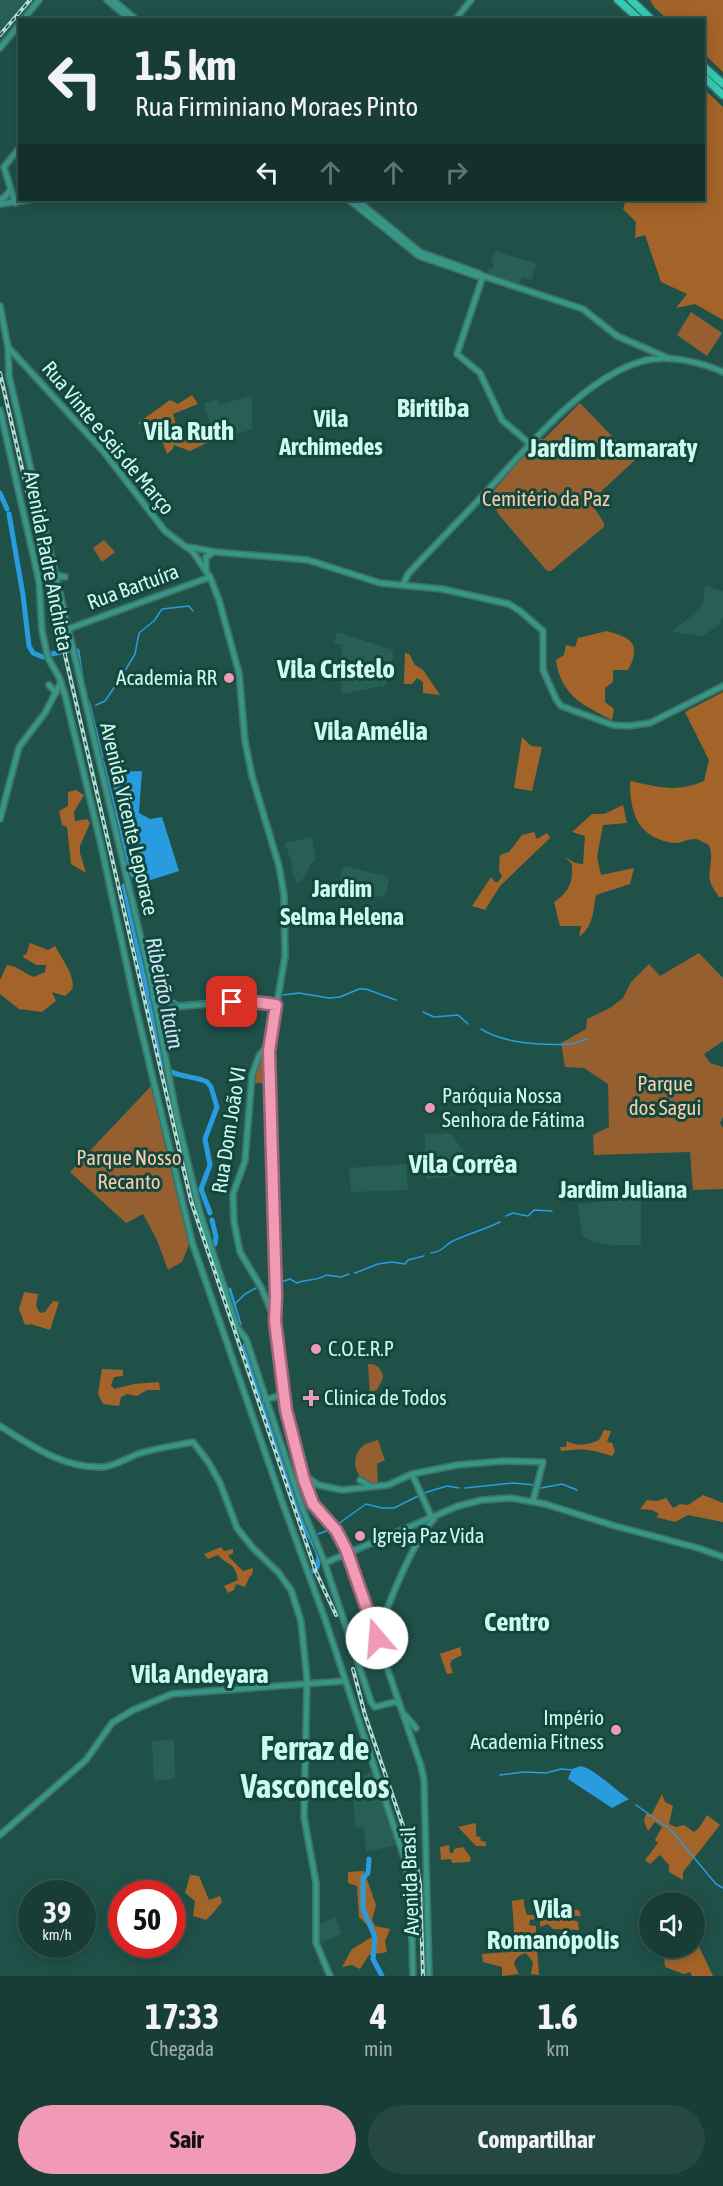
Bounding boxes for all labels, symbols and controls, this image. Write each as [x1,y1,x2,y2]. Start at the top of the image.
text: 1.5 km [135,41,236,89]
icon: left [36,42,114,120]
text: Rua Firminiano Moraes Pinto [135,91,418,122]
icon: left [251,156,284,189]
icon: ahead [314,156,347,189]
icon: ahead [377,156,410,189]
icon: right [440,156,473,189]
street label: Rua Vinte e Seis de Março [38,356,180,519]
district label: Biritiba [397,392,469,423]
district label: Vila Archimedes [278,405,383,460]
district label: Vila Ruth [143,415,234,446]
district label: Jardim Itamaraty [527,432,698,463]
street label: Avenida Padre Anchieta [20,469,78,653]
park label: Cemitério da Paz [482,486,610,510]
street label: Rua Bartuíra [84,558,182,614]
district label: Vila Cristelo [276,653,395,684]
place label: Academia RR [116,665,217,689]
marker: Academia RR [222,671,236,685]
district label: Vila Amélia [313,715,428,746]
street label: Avenida Vicente Leporace [96,720,164,917]
district label: Jardim Selma Helena [280,875,404,930]
water label: Ribeirão Itaim [140,935,190,1052]
pin [206,976,257,1027]
icon: arrive [215,985,248,1018]
street label: Rua Dom João VI [206,1065,250,1195]
park label: Parque dos Sagui [629,1071,701,1119]
place label: Paróquia Nossa Senhora de Fátima [442,1083,585,1131]
marker: Paróquia Nossa Senhora de Fátima [423,1101,437,1115]
park label: Parque Nosso Recanto [76,1145,182,1193]
district label: Vila Corrêa [408,1148,517,1179]
district label: Jardim Juliana [558,1176,687,1203]
place label: C.O.E.R.P [328,1336,394,1360]
marker: C.O.E.R.P [309,1342,323,1356]
place label: Clinica de Todos [324,1385,447,1409]
marker: Clinica de Todos [302,1389,320,1407]
place label: Igreja Paz Vida [372,1523,485,1547]
marker: Igreja Paz Vida [353,1529,367,1543]
position arrow [345,1606,409,1670]
district label: Centro [484,1606,550,1637]
district label: Vila Andeyara [130,1658,269,1689]
place label: Império Academia Fitness [470,1705,604,1753]
marker: Império Academia Fitness [609,1723,623,1737]
district label: Ferraz de Vasconcelos [240,1729,390,1805]
street label: Avenida Brasil [395,1826,423,1936]
speed limit sign: 50 [108,1880,186,1958]
map controls [639,1892,705,1958]
button: sound [639,1892,705,1958]
district label: Vila Romanópolis [487,1893,620,1955]
text: 39 [43,1895,71,1929]
text: km/h [42,1926,72,1943]
text: 17:33 [145,1995,219,2037]
text: 4 [370,1995,387,2037]
text: 1.6 [538,1995,578,2037]
text: Chegada [150,2037,214,2060]
text: min [364,2037,393,2060]
text: km [546,2037,569,2060]
button: Sair [18,2105,356,2174]
button: Compartilhar [368,2105,705,2174]

